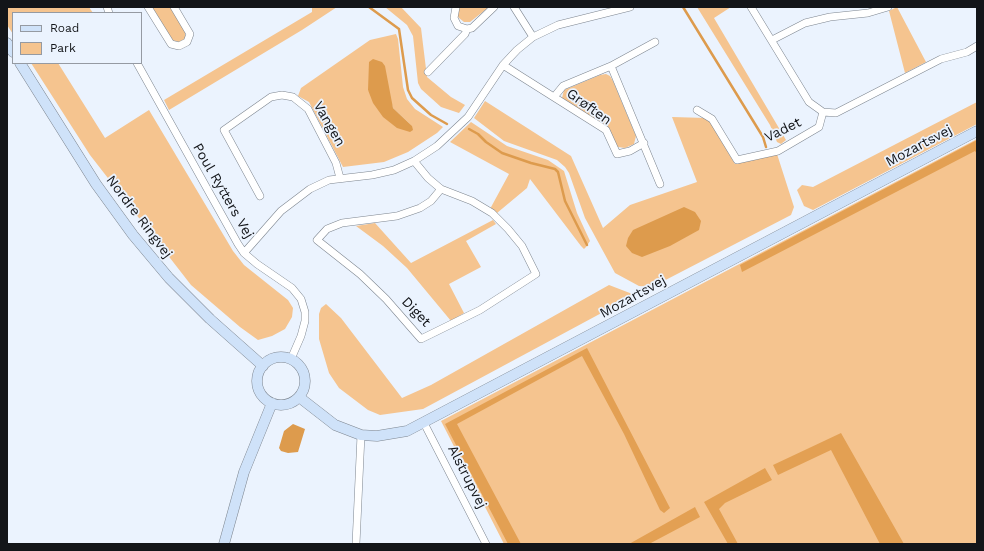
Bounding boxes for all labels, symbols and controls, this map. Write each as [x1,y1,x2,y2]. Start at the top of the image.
legend [12,12,142,64]
text: Road [50,21,79,35]
text: Park [50,41,76,55]
street label: Grøften [563,85,615,129]
street label: Vangen [309,99,349,149]
street label: Vadet [762,114,804,146]
street label: Mozartsvej [883,121,955,171]
street label: Poul Rytters Vej [189,140,257,242]
street label: Nordre Ringvej [102,172,176,262]
street label: Mozartsvej [597,272,669,322]
street label: Diget [398,294,434,330]
street label: Alstrupvej [444,442,490,512]

